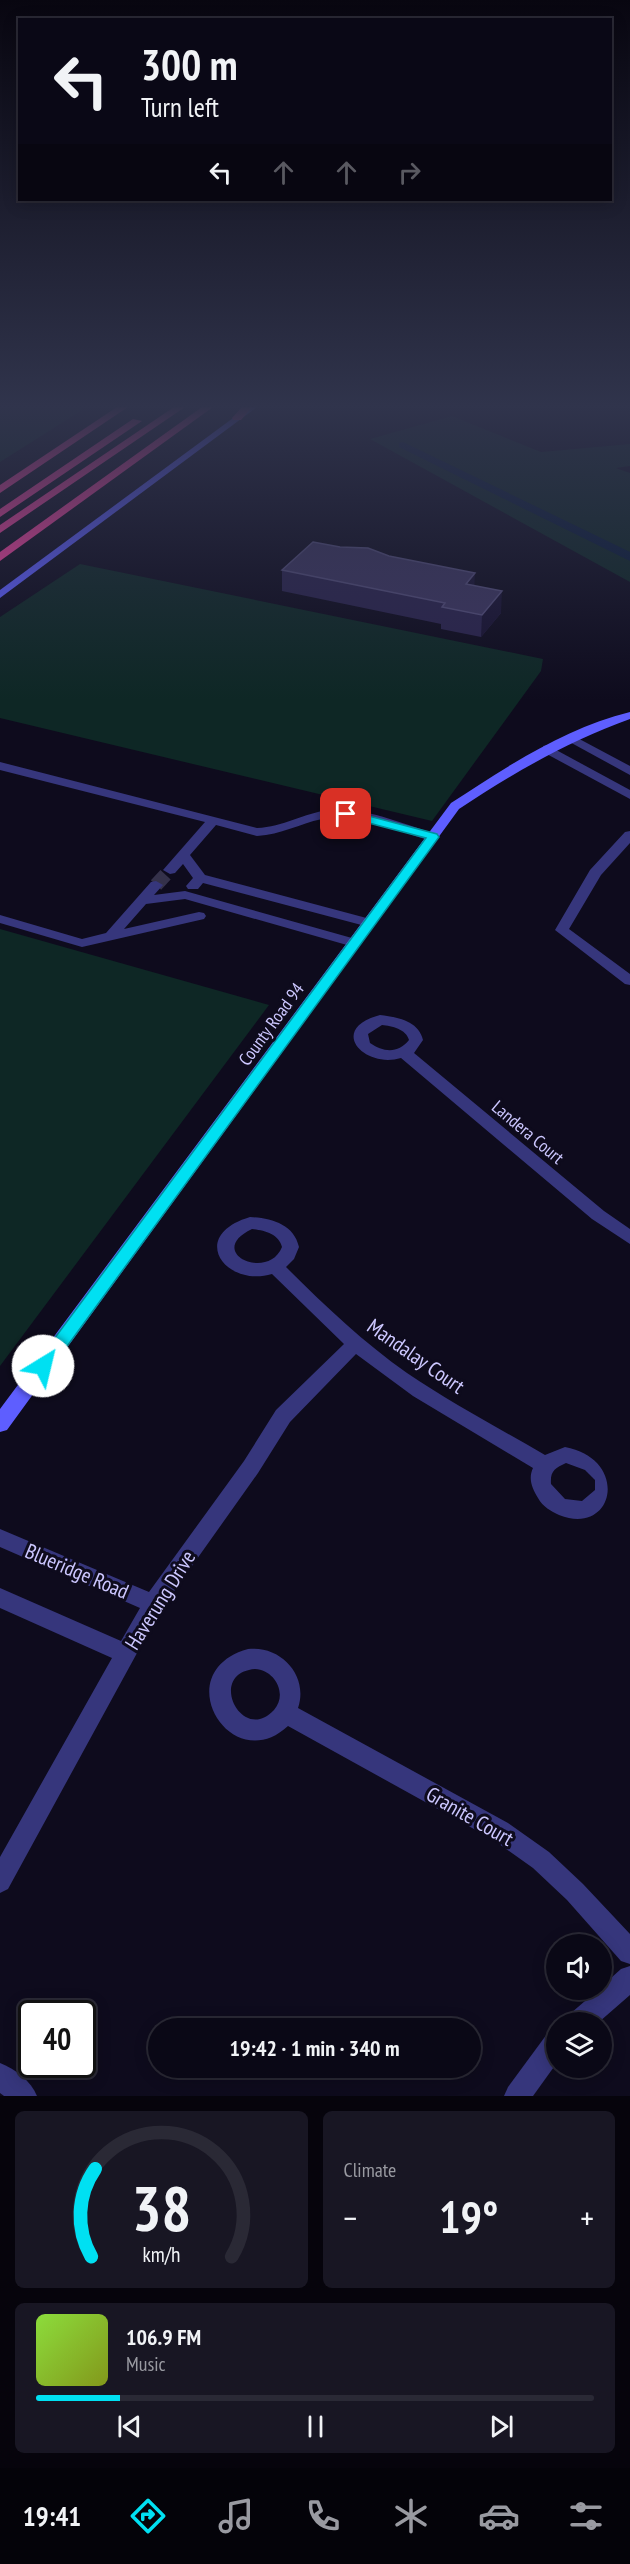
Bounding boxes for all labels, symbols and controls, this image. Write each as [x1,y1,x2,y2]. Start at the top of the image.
text: 300 m [141,37,238,92]
icon: left [42,42,120,120]
text: Turn left [141,90,219,124]
icon: left [204,156,237,189]
icon: ahead [267,156,300,189]
icon: ahead [330,156,363,189]
icon: right [393,156,426,189]
pin [320,788,371,839]
icon: arrive [329,797,362,830]
street label: County Road 94 [233,978,309,1070]
street label: Landera Court [487,1095,569,1169]
street label: Mandalay Court [362,1313,470,1400]
position arrow [11,1334,75,1398]
street label: Blueridge Road [21,1537,133,1605]
street label: Haverung Drive [119,1545,201,1655]
street label: Granite Court [422,1780,519,1852]
map controls [546,1934,612,2078]
button: sound [546,1934,612,2000]
speed limit sign: 40 [18,2000,96,2078]
button: layers [546,2012,612,2078]
text: 19:42 · 1 min · 340 m [229,2034,400,2062]
text: Climate [344,2157,396,2183]
text: 38 [131,2167,191,2248]
text: 19° [439,2187,498,2245]
text: − [344,2196,357,2239]
text: + [580,2196,594,2239]
text: km/h [142,2240,180,2268]
text: 106.9 FM [126,2323,201,2351]
text: Music [126,2351,166,2377]
icon: previous [113,2410,146,2443]
icon: pause [299,2410,332,2443]
icon: next [485,2410,518,2443]
icon: directions [127,2495,169,2537]
icon: music [215,2495,257,2537]
icon: phone [302,2495,344,2537]
icon: climate [390,2495,432,2537]
icon: car [478,2495,520,2537]
icon: filters [565,2495,607,2537]
text: 19:41 [23,2499,81,2533]

